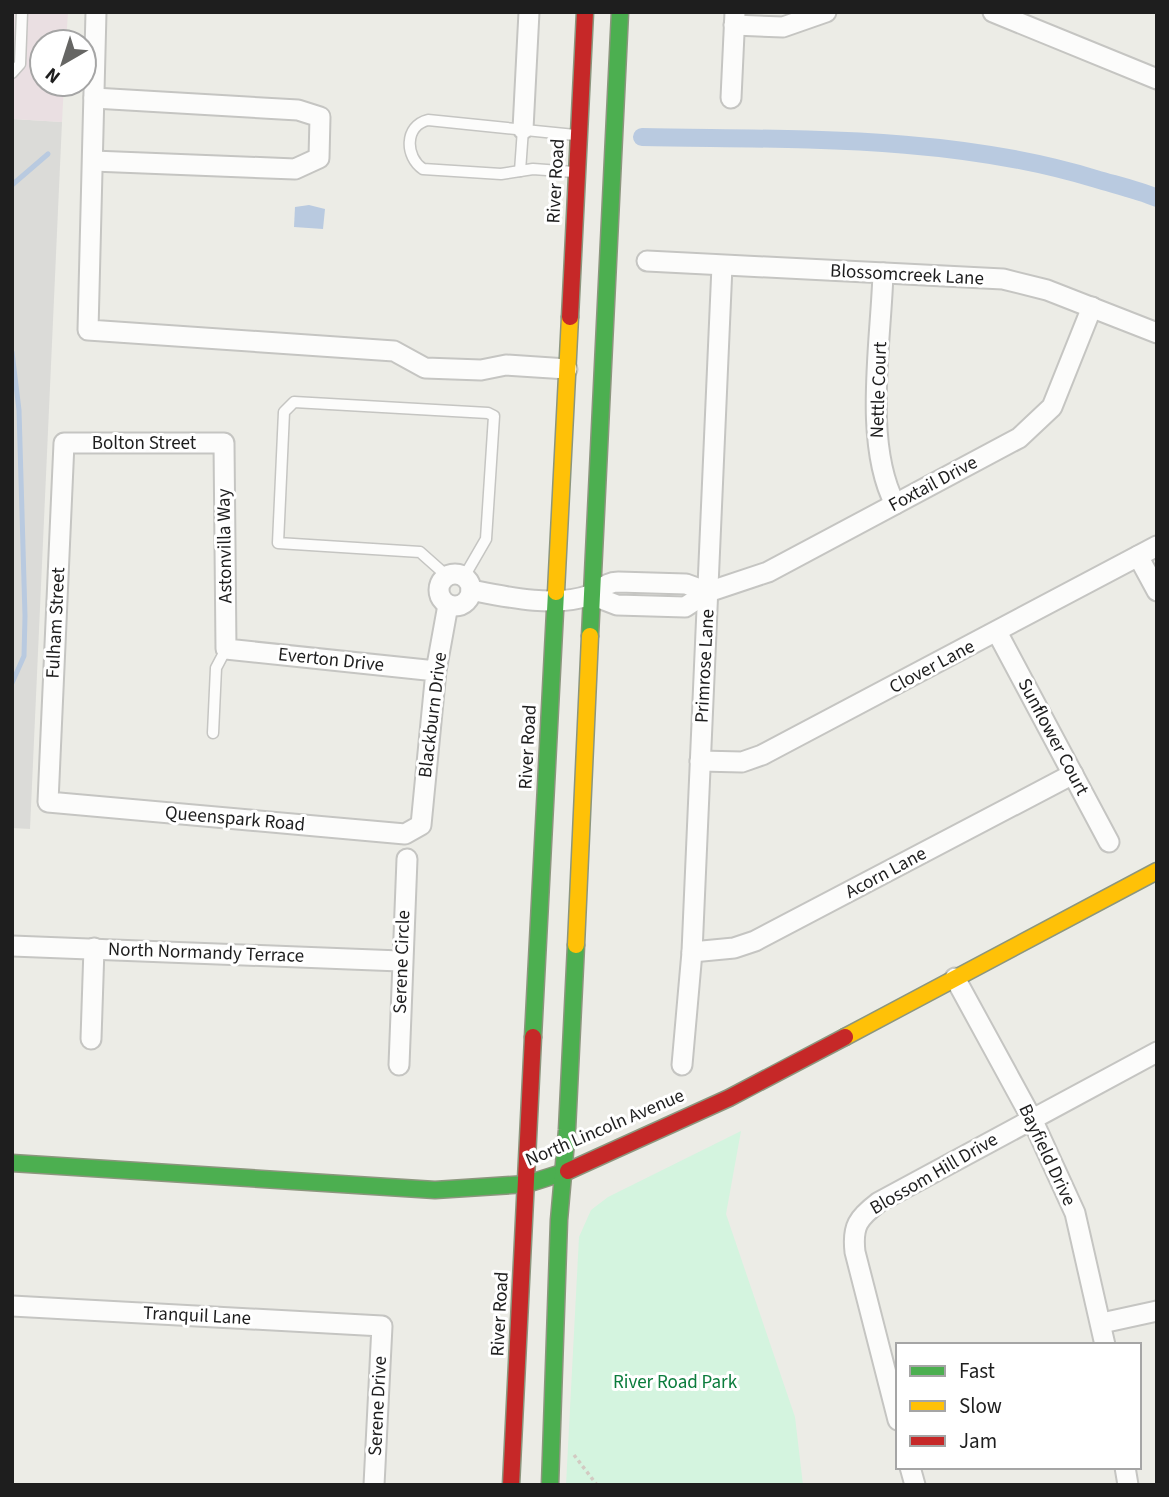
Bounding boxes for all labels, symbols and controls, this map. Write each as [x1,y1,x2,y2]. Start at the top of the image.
north arrow [28,28,98,98]
text: N [40,61,67,90]
street label: River Road [540,138,572,224]
street label: Blossomcreek Lane [829,257,985,293]
street label: Nettle Court [864,341,894,439]
street label: Bolton Street [92,430,197,457]
street label: Foxtail Drive [884,449,982,519]
street label: Astonvilla Way [210,488,240,604]
street label: Fulham Street [40,566,72,679]
street label: Primrose Lane [689,608,721,724]
street label: Clover Lane [885,633,979,701]
street label: Everton Drive [277,641,385,679]
street label: Blackburn Drive [412,651,454,779]
street label: Sunflower Court [1011,674,1096,801]
street label: River Road [512,704,544,790]
street label: Queenspark Road [164,799,306,839]
street label: Acorn Lane [841,840,931,906]
street label: Serene Circle [387,910,417,1014]
street label: North Normandy Terrace [107,936,305,970]
street label: North Lincoln Avenue [521,1082,689,1174]
street label: Bayfield Drive [1012,1100,1082,1210]
street label: Blossom Hill Drive [865,1126,1003,1222]
street label: River Road [484,1271,516,1357]
street label: Tranquil Lane [142,1300,252,1332]
legend [896,1343,1141,1469]
street label: Serene Drive [362,1355,394,1457]
text: Fast [959,1356,995,1386]
park label: River Road Park [613,1369,738,1396]
text: Slow [959,1391,1002,1421]
text: Jam [959,1426,997,1456]

